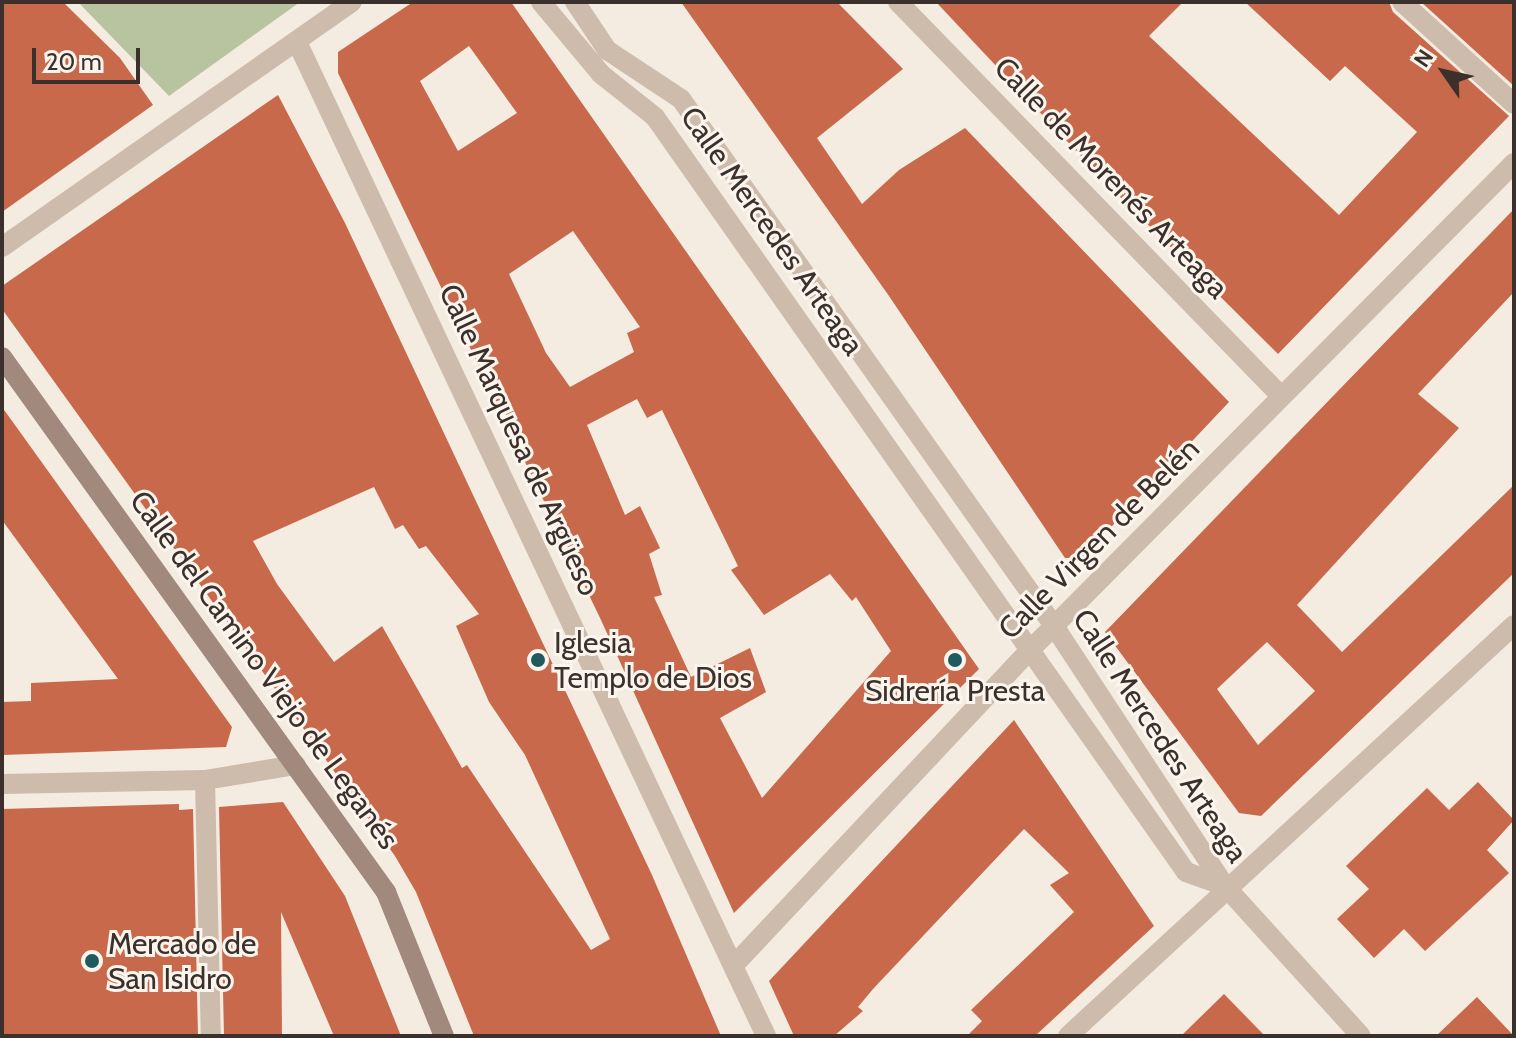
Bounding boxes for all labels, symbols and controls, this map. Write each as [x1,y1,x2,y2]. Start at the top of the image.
scale bar [36,32,144,82]
north arrow [1404,32,1484,112]
text: N [1408,44,1439,72]
text: 20 m [46,47,102,76]
street label: Calle de Morenés Arteaga [987,50,1235,306]
street label: Calle Mercedes Arteaga [673,100,871,362]
street label: Calle Marquesa de Argüeso [431,279,607,601]
street label: Calle Virgen de Belén [991,431,1207,647]
street label: Calle del Camino Viejo de Leganés [122,484,406,856]
street label: Calle Mercedes Arteaga [1065,603,1255,869]
place label: Iglesia Templo de Dios [554,625,752,696]
marker: Iglesia Templo de Dios [529,651,547,669]
marker: Sidrería Presta [946,651,964,669]
place label: Sidrería Presta [865,673,1045,709]
place label: Mercado de San Isidro [108,926,256,996]
marker: Mercado de San Isidro [83,952,101,970]

